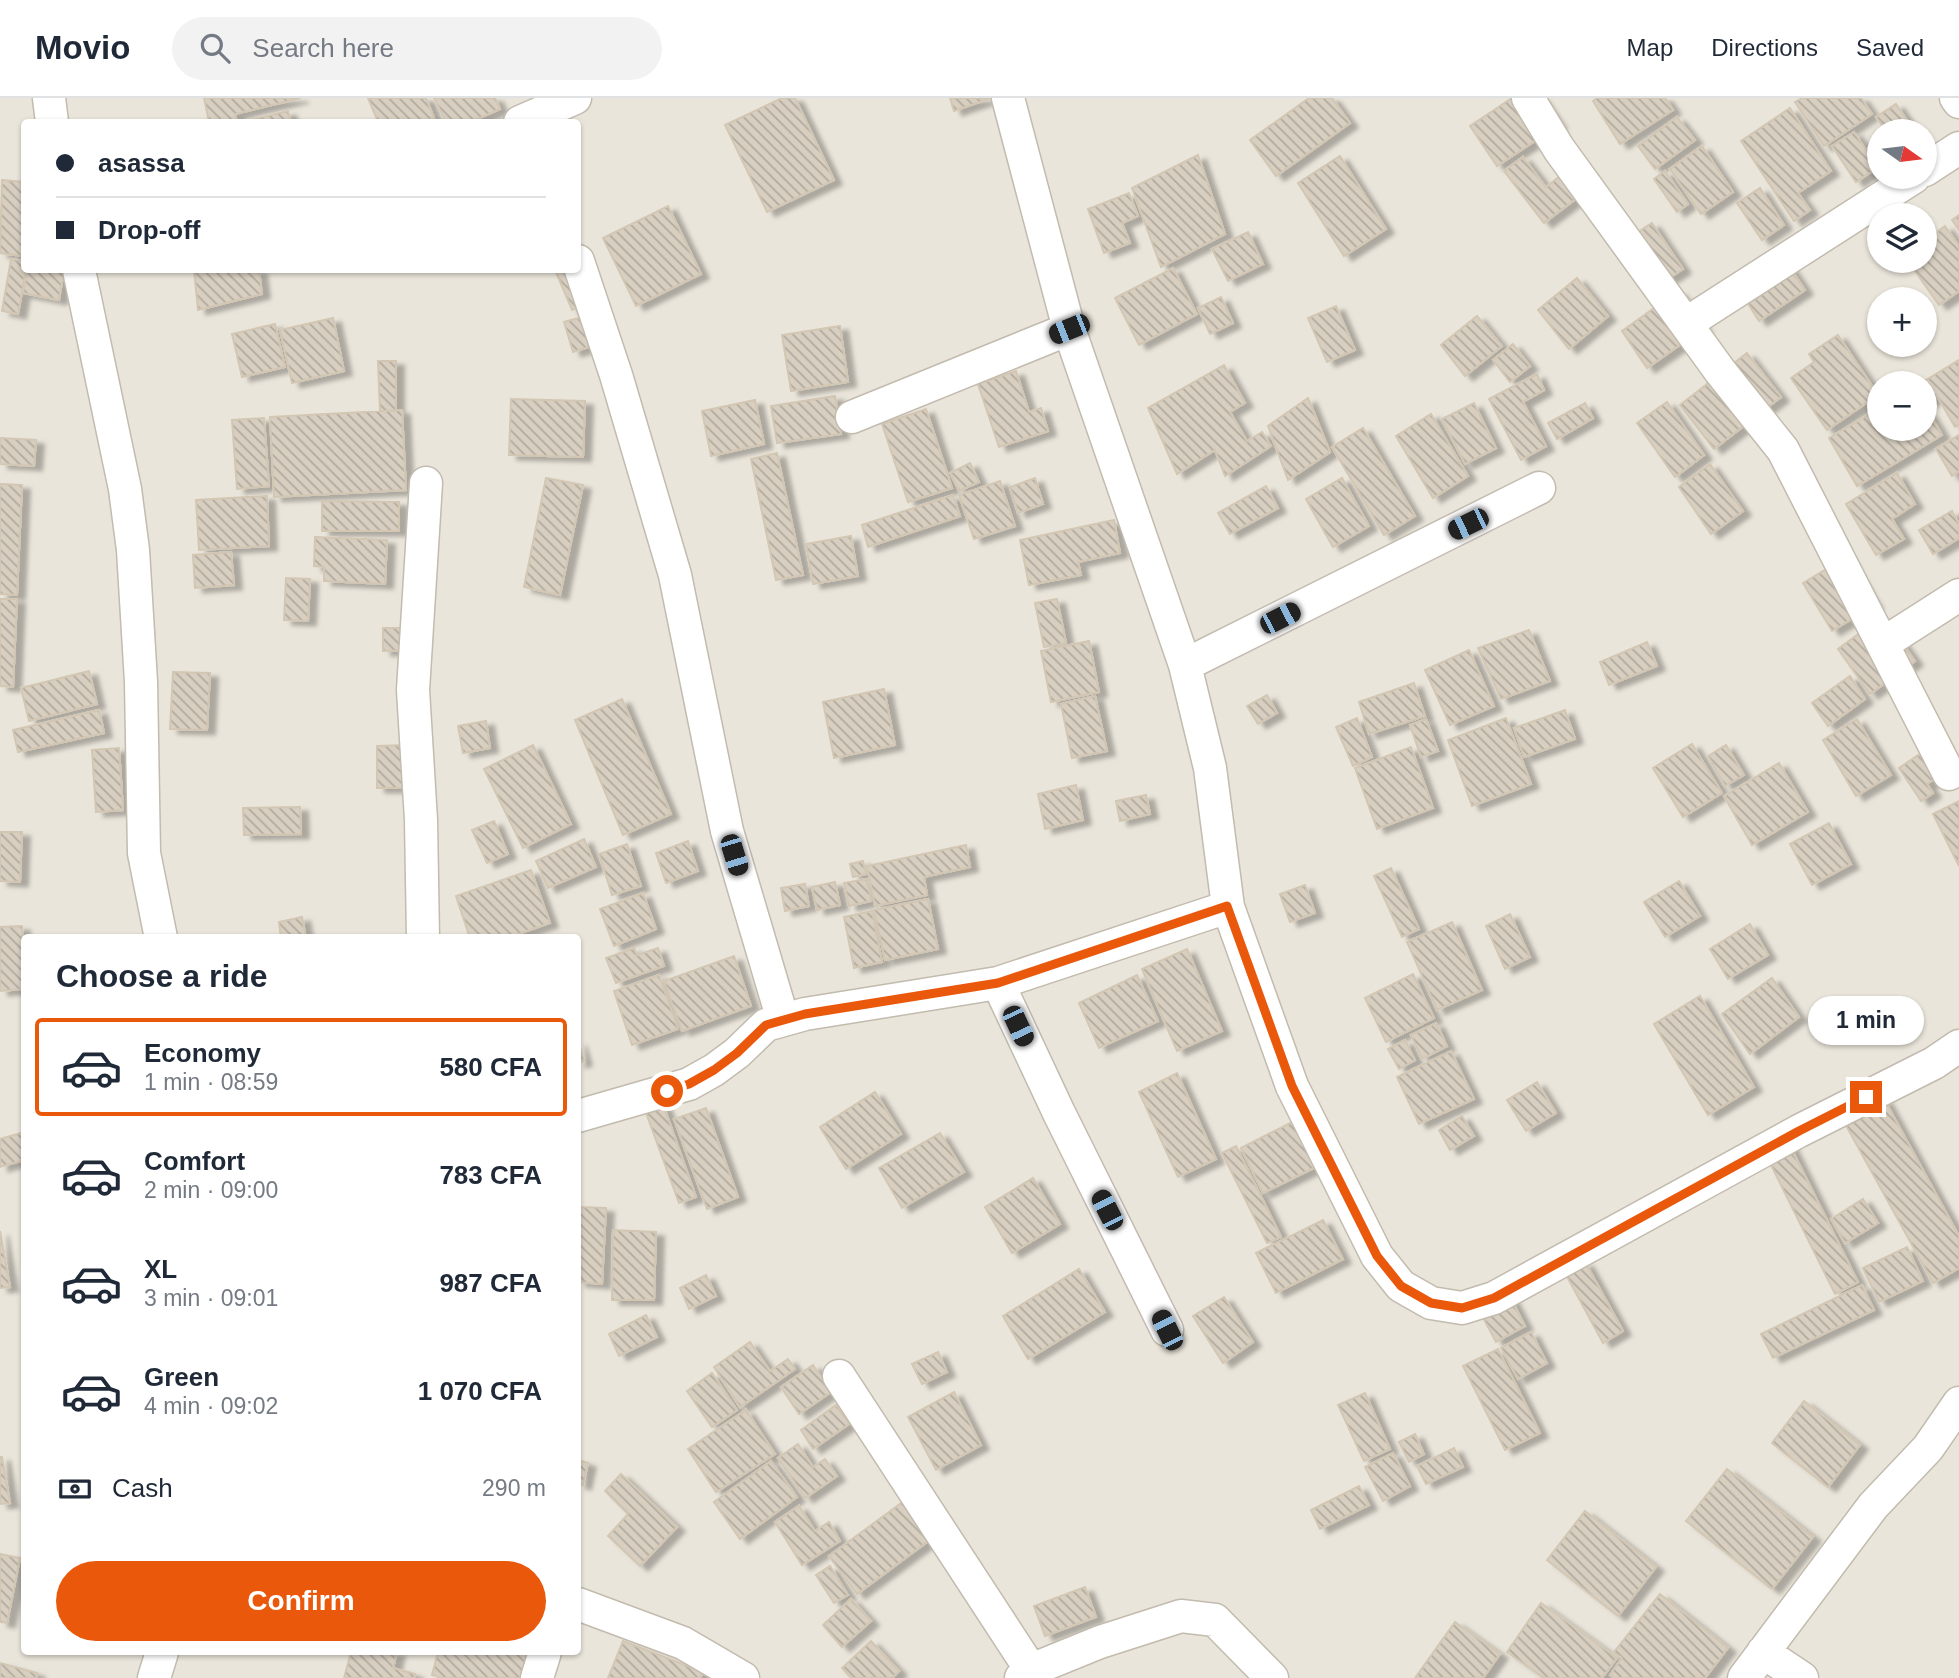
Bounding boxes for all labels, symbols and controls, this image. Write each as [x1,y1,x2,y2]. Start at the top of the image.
search box [172,17,662,80]
text: Movio [35,29,130,66]
icon: search [196,29,234,67]
text: Search here [252,33,394,63]
text: Map [1627,34,1673,61]
text: Directions [1711,34,1818,61]
text: Saved [1856,34,1924,61]
north arrow [1867,119,1937,189]
map controls [1867,119,1937,441]
text: asassa [98,148,185,178]
button: layers [1867,203,1937,273]
text: Drop-off [98,215,201,245]
button: + [1867,287,1937,357]
car [1046,311,1093,347]
button: − [1867,371,1937,441]
car [1445,505,1492,543]
car [1257,599,1304,637]
car [718,832,751,878]
text: Choose a ride [56,958,268,994]
callout: 1 min [1808,996,1924,1044]
car [1000,1003,1037,1049]
text: 1 min [1836,1007,1896,1033]
icon: car [60,1036,123,1099]
text: Economy [144,1038,261,1068]
text: 580 CFA [439,1052,542,1082]
text: 1 min · 08:59 [144,1069,278,1095]
route start [651,1075,683,1107]
route end [1850,1081,1882,1113]
icon: car [60,1144,123,1207]
text: Comfort [144,1146,245,1176]
text: 783 CFA [439,1160,542,1190]
text: 2 min · 09:00 [144,1177,278,1203]
car [1089,1187,1126,1233]
icon: car [60,1252,123,1315]
text: XL [144,1254,177,1284]
text: 987 CFA [439,1268,542,1298]
text: 3 min · 09:01 [144,1285,278,1311]
car [1149,1307,1186,1353]
icon: car [60,1360,123,1423]
text: Green [144,1362,219,1392]
text: 1 070 CFA [418,1376,542,1406]
text: 4 min · 09:02 [144,1393,278,1419]
icon: cash [56,1470,94,1508]
text: Cash [112,1473,173,1503]
text: 290 m [482,1475,546,1501]
button: Confirm [56,1561,546,1641]

